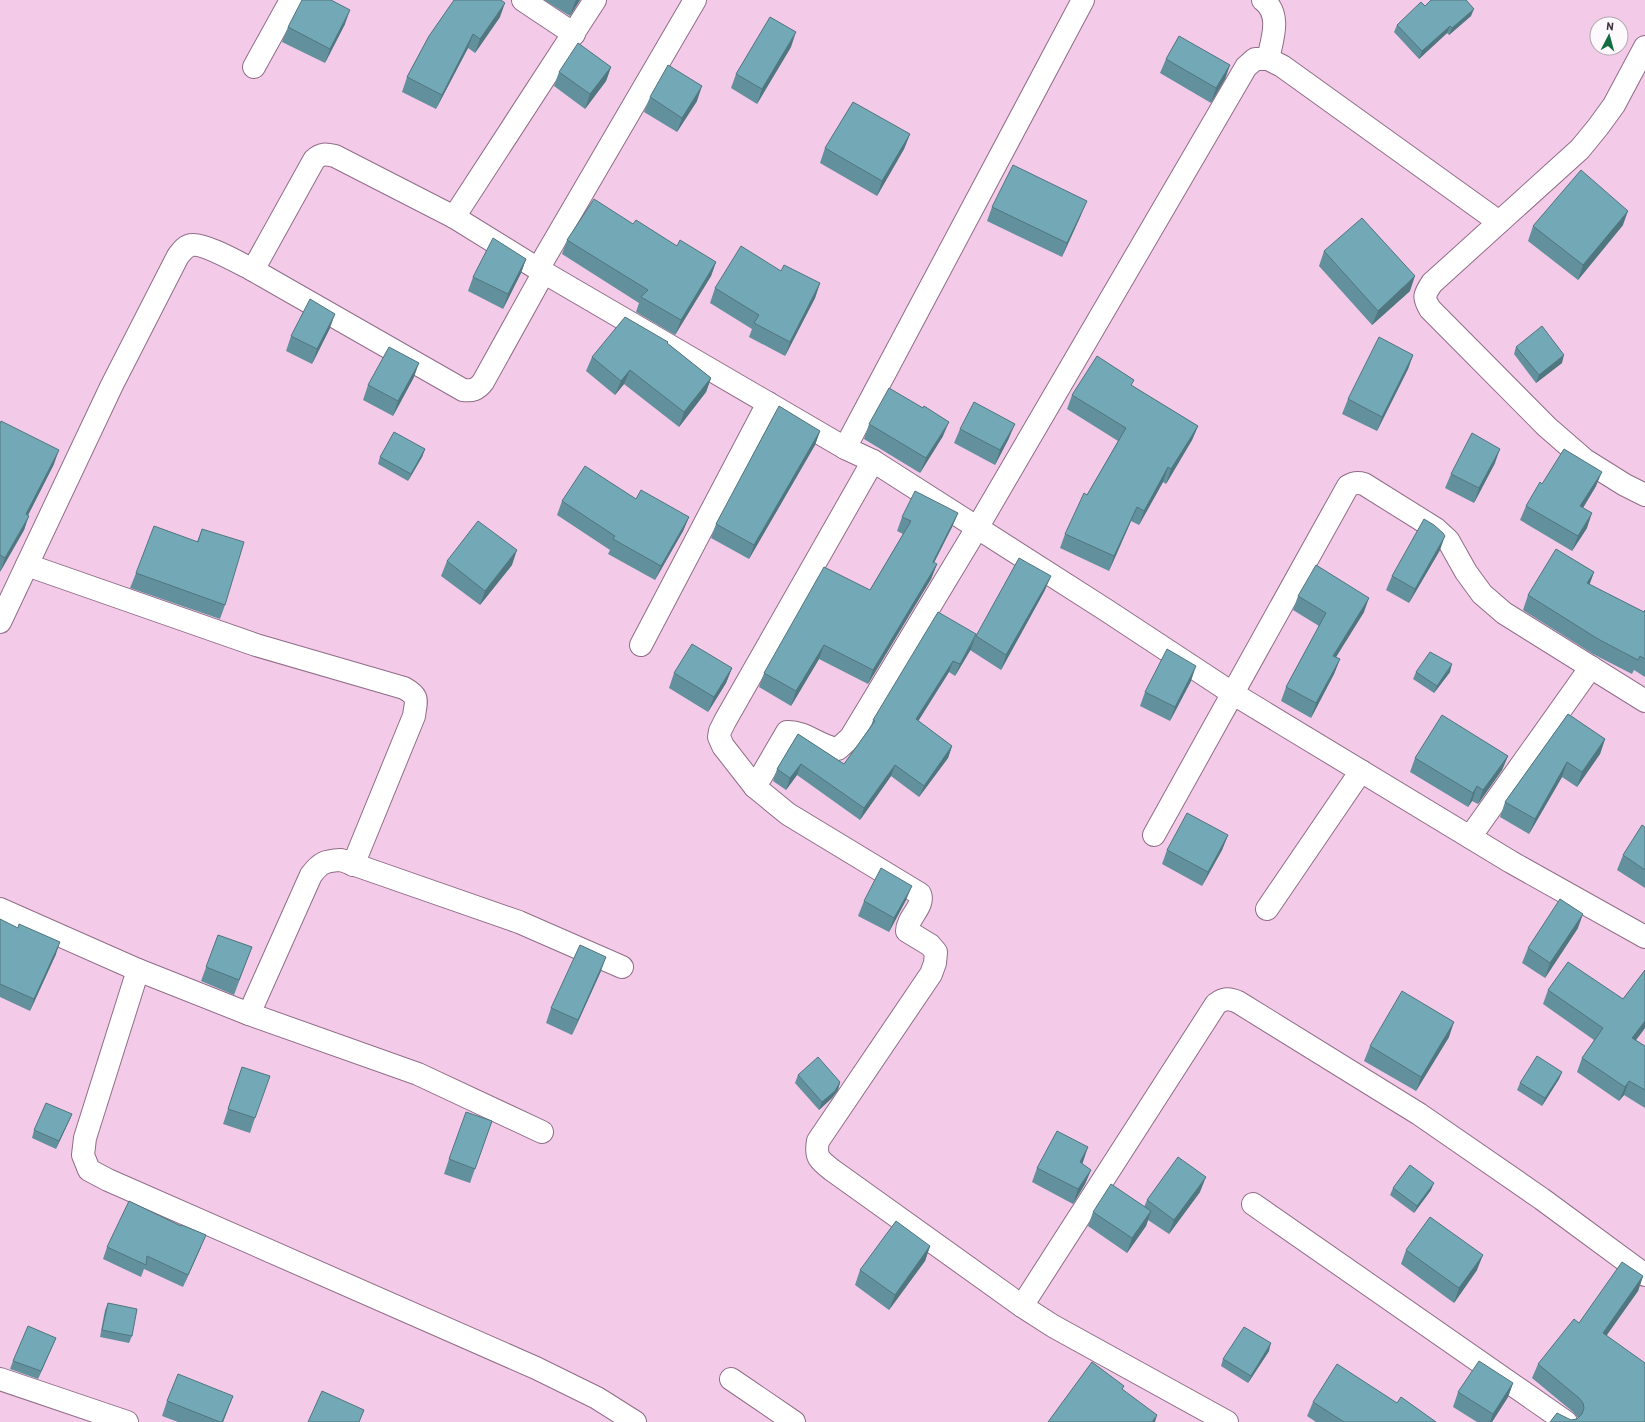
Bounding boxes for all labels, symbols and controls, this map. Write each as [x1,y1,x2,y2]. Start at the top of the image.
north arrow [1589,16,1629,56]
text: N [1606,19,1614,32]

